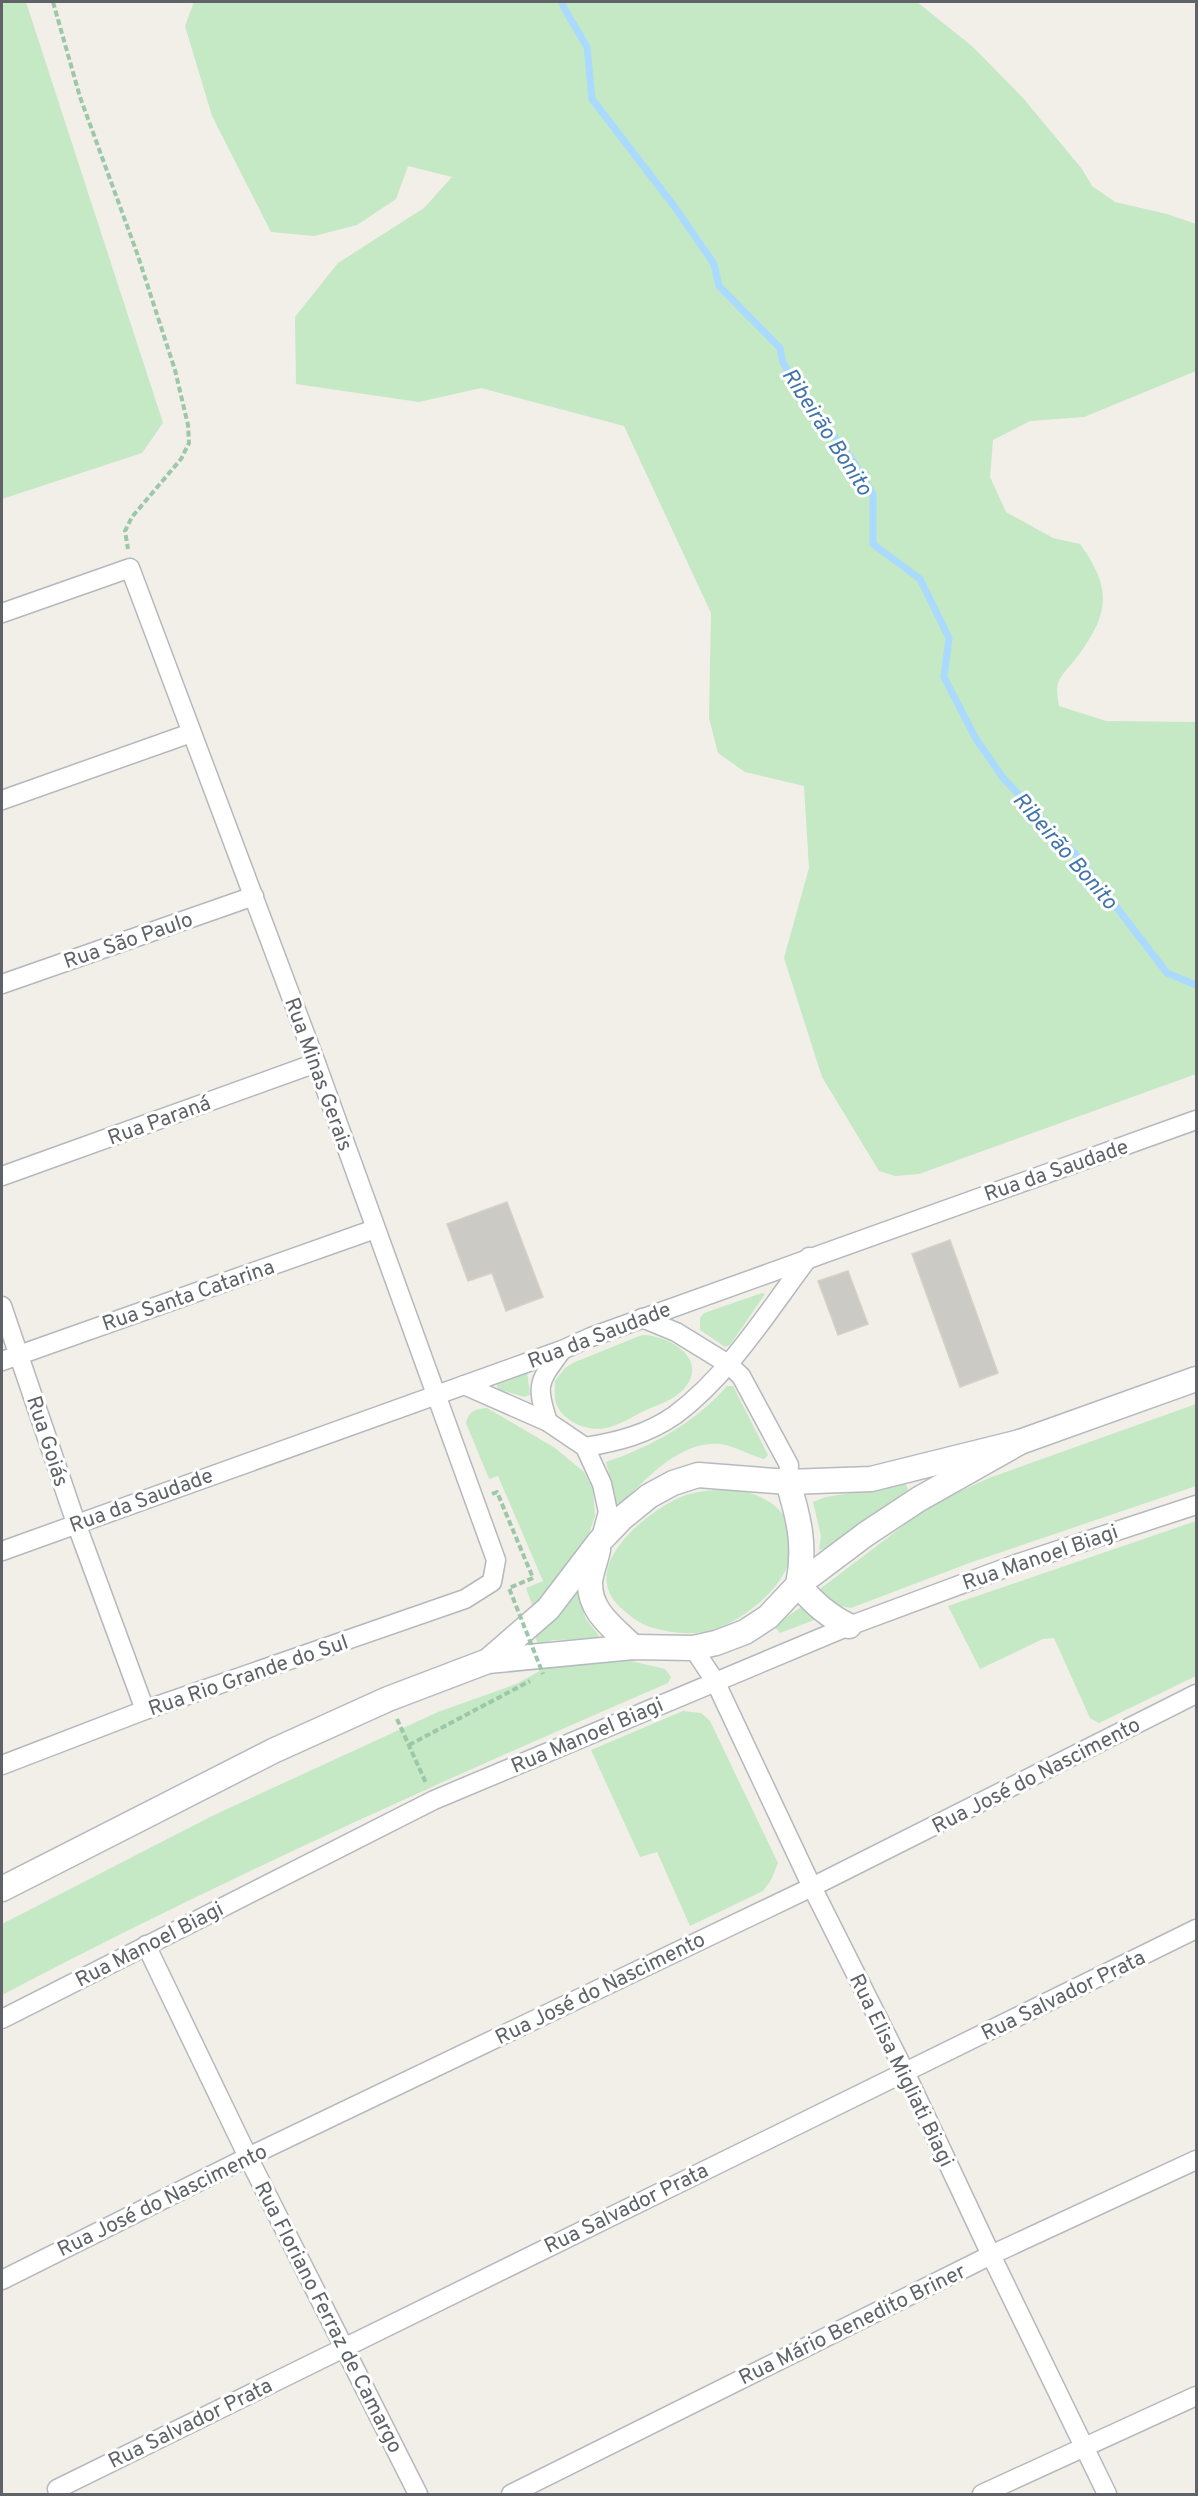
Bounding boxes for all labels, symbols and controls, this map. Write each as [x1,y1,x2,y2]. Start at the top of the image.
water label: Ribeirão Bonito [775,364,877,501]
water label: Ribeirão Bonito [1006,788,1122,916]
street label: Rua São Paulo [60,907,197,976]
street label: Rua Minas Gerais [277,994,358,1155]
street label: Rua Paraná [104,1090,215,1153]
street label: Rua da Saudade [981,1134,1132,1209]
street label: Rua Santa Catarina [99,1254,278,1339]
street label: Rua da Saudade [524,1297,675,1376]
street label: Rua Goiás [19,1393,74,1490]
street label: Rua da Saudade [66,1463,217,1540]
street label: Rua Manoel Biagi [959,1519,1122,1598]
street label: Rua Rio Grande do Sul [145,1630,352,1723]
street label: Rua Manoel Biagi [507,1692,668,1781]
street label: Rua José do Nascimento [928,1712,1145,1841]
street label: Rua Manoel Biagi [71,1896,228,1994]
street label: Rua José do Nascimento [491,1927,710,2052]
street label: Rua Salvador Prata [977,1945,1150,2048]
street label: Rua Elisa Migliati Biagi [842,1970,959,2172]
street label: Rua José do Nascimento [53,2139,272,2264]
street label: Rua Salvador Prata [540,2158,713,2261]
street label: Rua Floriano Ferraz de Camargo [247,2177,408,2458]
street label: Rua Mário Benedito Briner [735,2259,971,2392]
street label: Rua Salvador Prata [104,2373,277,2476]

